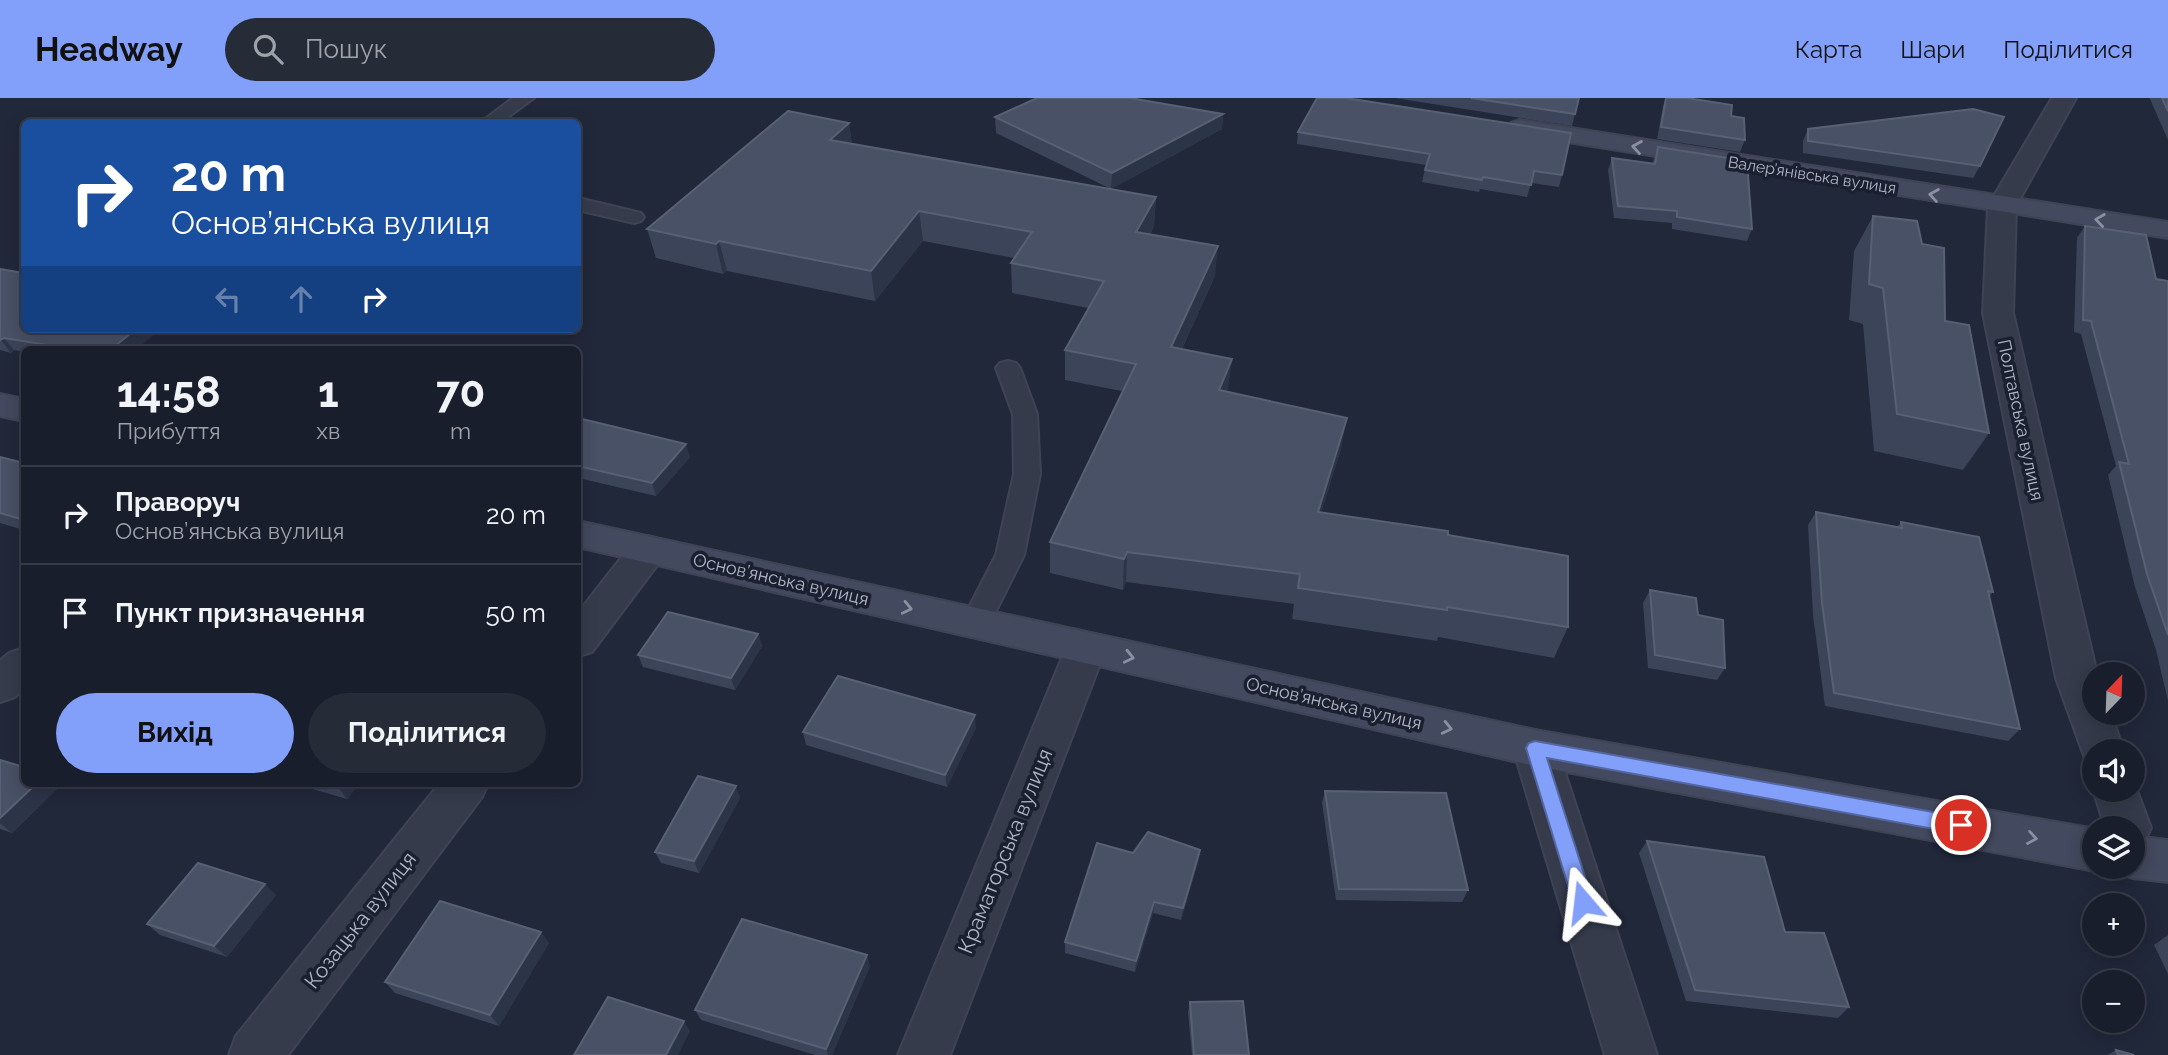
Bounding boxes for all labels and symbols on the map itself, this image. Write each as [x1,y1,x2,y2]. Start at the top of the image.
one-way arrow [1631,140,1643,155]
street label: Валер’янівська вулиця [1727,152,1897,198]
one-way arrow [1928,188,1940,203]
one-way arrow [2095,213,2106,228]
street label: Полтавська вулиця [1994,337,2048,503]
street label: Основ’янська вулиця [691,549,871,609]
one-way arrow [901,599,913,614]
one-way arrow [1123,649,1135,664]
north arrow [2082,662,2146,724]
street label: Основ’янська вулиця [1244,673,1424,733]
one-way arrow [1441,720,1453,735]
street label: Краматорська вулиця [952,745,1058,957]
pin [1931,795,1991,855]
one-way arrow [2026,830,2038,845]
street label: Козацька вулиця [299,847,421,993]
position arrow [1546,865,1620,939]

